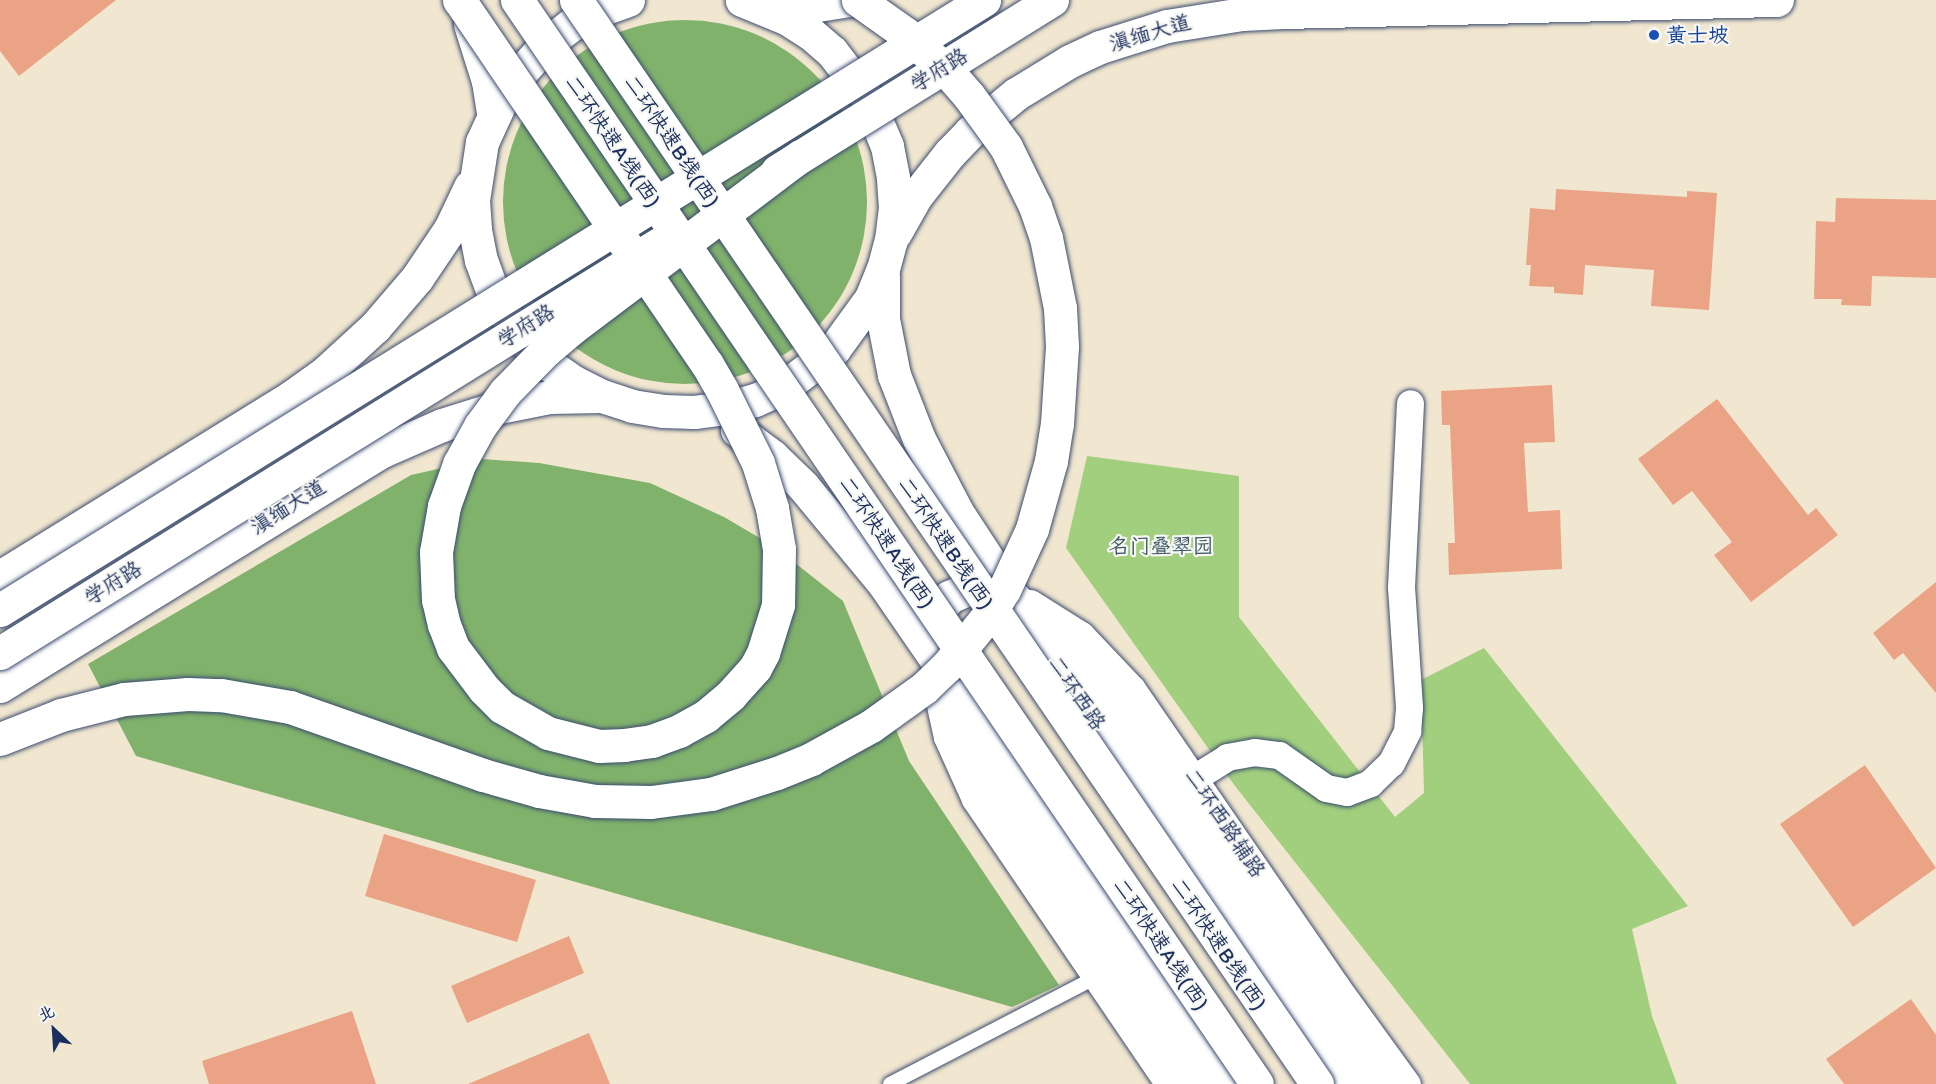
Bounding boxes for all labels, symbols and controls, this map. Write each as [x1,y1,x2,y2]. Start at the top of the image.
street label: 滇缅大道 [1106,9,1194,57]
place label: 黄士坡 [1666,22,1729,48]
marker: 黄士坡 [1647,28,1661,42]
street label: 学府路 [906,43,972,97]
street label: 二环快速A线(西) [560,70,666,212]
street label: 二环快速B线(西) [619,70,725,212]
street label: 学府路 [493,299,559,353]
street label: 二环快速A线(西) [834,471,940,613]
street label: 二环快速B线(西) [893,472,999,614]
street label: 滇缅大道 [246,474,330,540]
park label: 名门叠翠园 [1109,533,1213,559]
street label: 学府路 [80,556,146,610]
street label: 二环西路 [1043,651,1111,735]
street label: 二环西路辅路 [1179,764,1271,882]
street label: 二环快速A线(西) [1108,873,1214,1015]
street label: 二环快速B线(西) [1166,873,1272,1015]
north arrow [24,1000,84,1060]
text: 北 [35,1001,57,1025]

